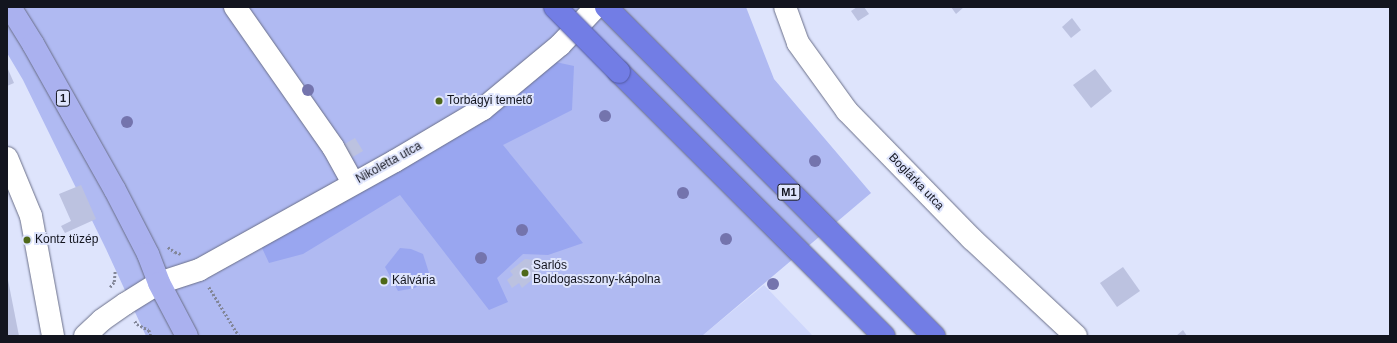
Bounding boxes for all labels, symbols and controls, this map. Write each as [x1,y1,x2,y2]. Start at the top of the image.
road number: 1 [55,89,71,107]
place label: Torbágyi temető [447,94,532,108]
marker: Torbágyi temető [434,96,444,106]
street label: Nikoletta utca [354,139,424,187]
street label: Boglárka utca [885,151,947,213]
road number: M1 [777,183,801,201]
place label: Kontz tüzép [35,233,98,247]
marker: Kontz tüzép [22,235,32,245]
place label: Sarlós Boldogasszony-kápolna [533,259,660,287]
marker: Sarlós Boldogasszony-kápolna [520,268,530,278]
place label: Kálvária [392,274,435,288]
marker: Kálvária [379,276,389,286]

